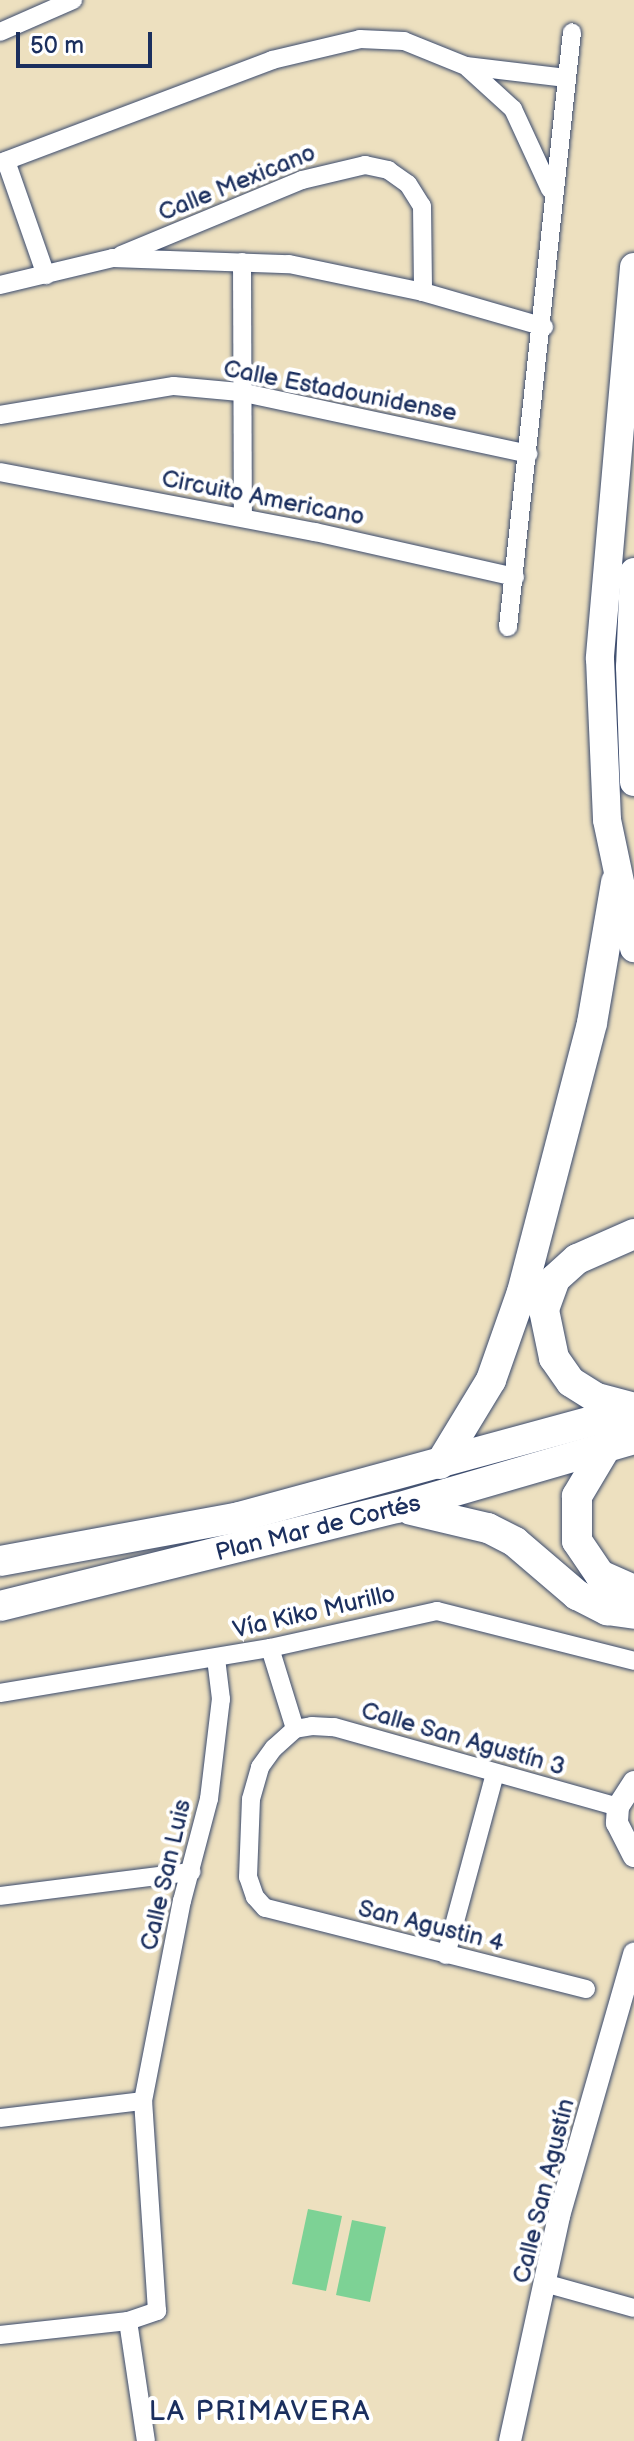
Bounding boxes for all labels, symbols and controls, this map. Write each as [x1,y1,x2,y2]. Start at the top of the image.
scale bar [20,16,156,66]
text: 50 m [30,31,84,60]
street label: Calle Mexicano [154,138,320,228]
street label: Calle Estadounidense [221,354,459,428]
street label: Circuito Americano [159,464,367,532]
street label: Plan Mar de Cortés [212,1489,424,1567]
street label: Vía Kiko Murillo [230,1579,398,1645]
street label: Calle San Agustín 3 [358,1696,568,1782]
street label: Calle San Luis [135,1796,197,1954]
street label: San Agustin 4 [355,1894,507,1958]
street label: Calle San Agustín [507,2095,581,2287]
district label: LA PRIMAVERA [149,2395,371,2429]

